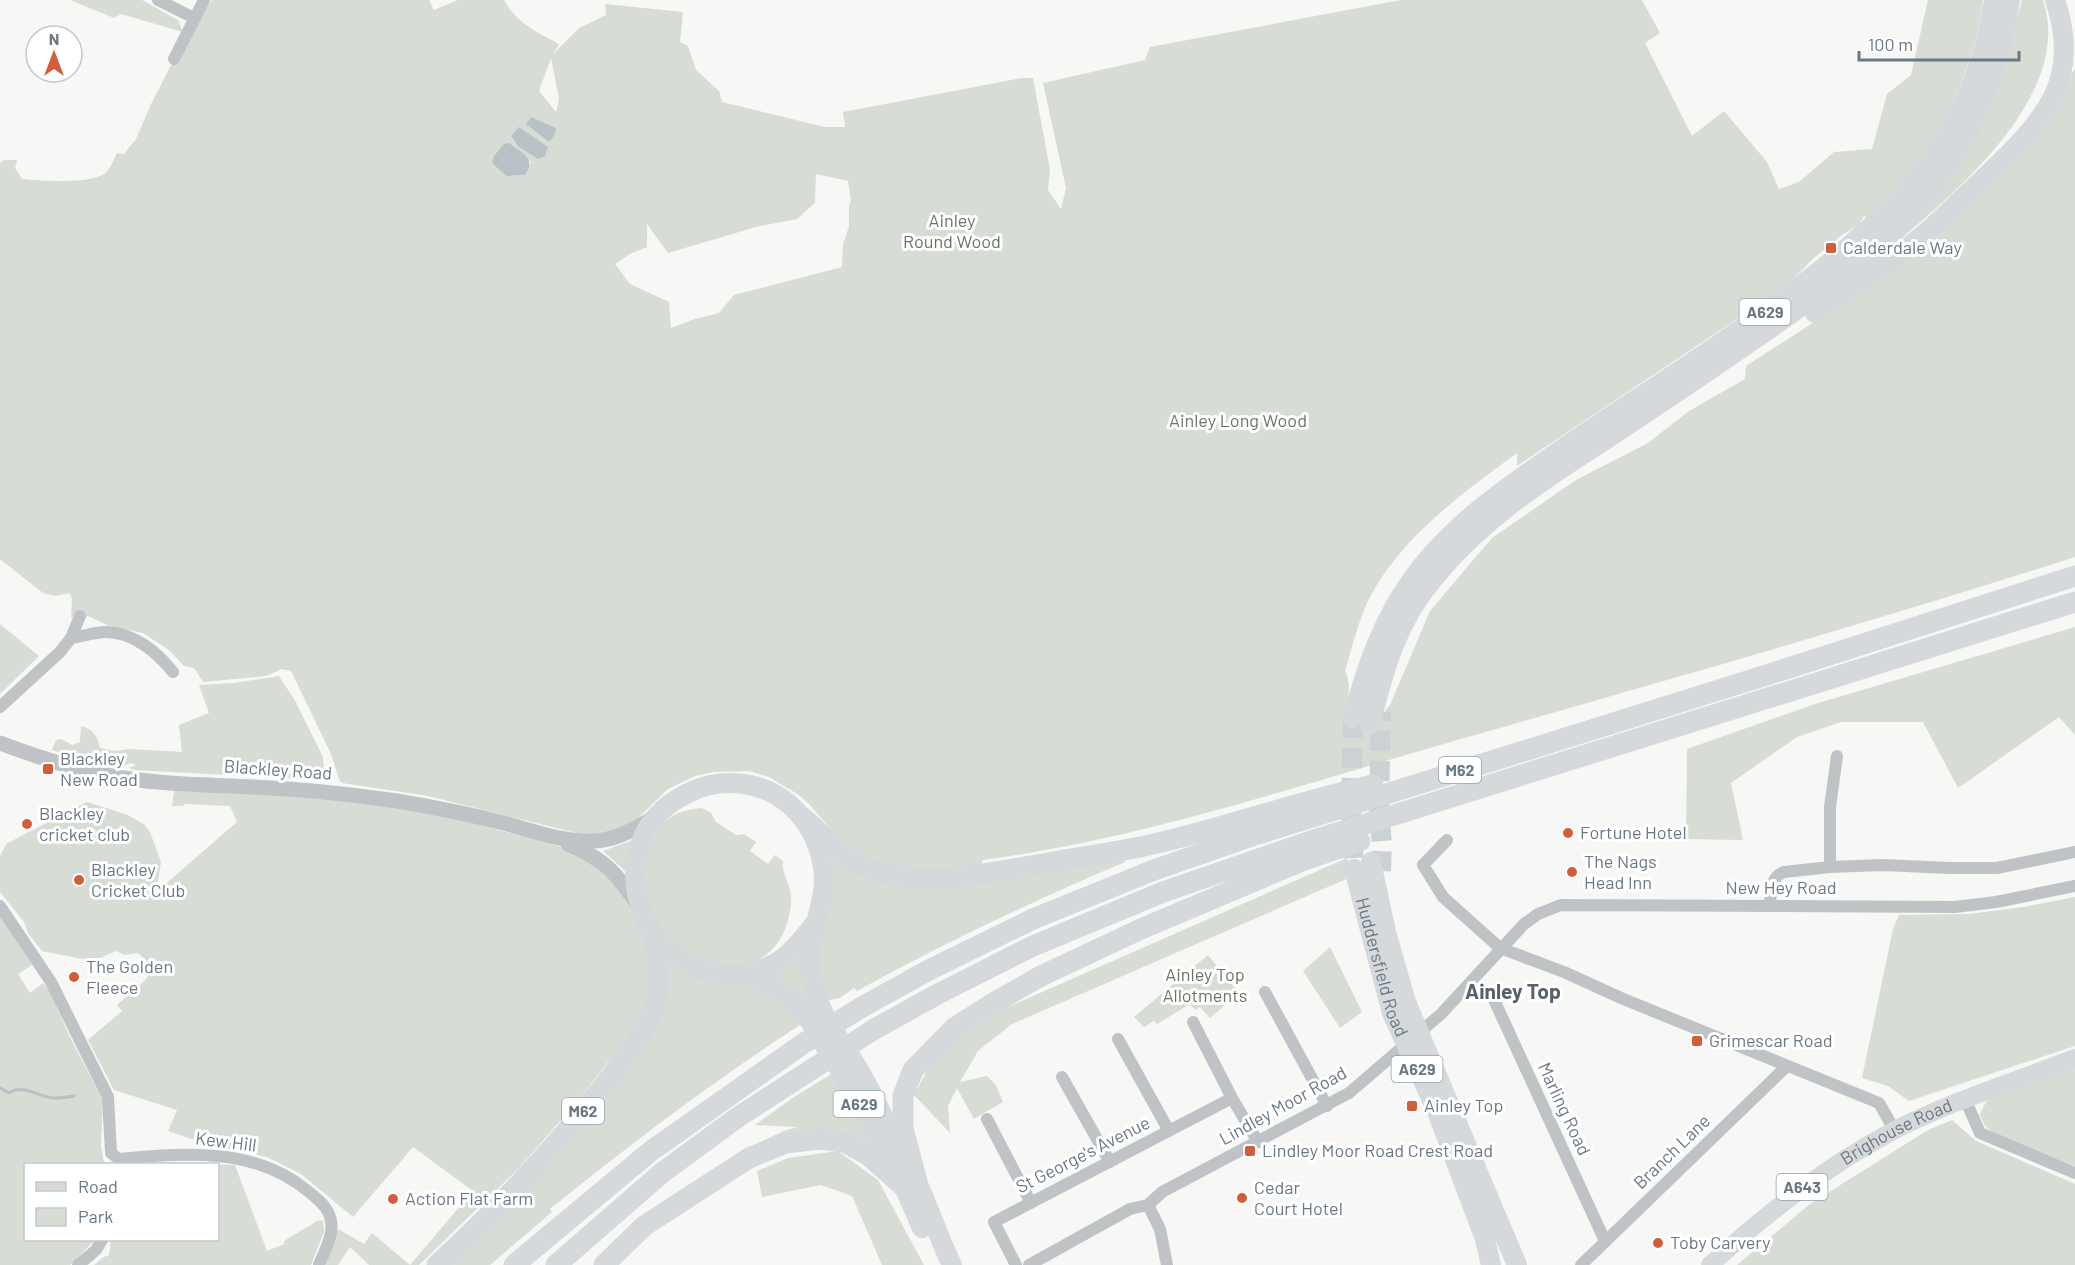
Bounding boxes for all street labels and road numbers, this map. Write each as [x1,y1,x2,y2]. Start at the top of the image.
road number: A629 [1740,299,1790,325]
street label: Blackley Road [223,754,333,784]
road number: M62 [1439,757,1481,783]
street label: New Hey Road [1726,876,1836,898]
street label: Huddersfield Road [1352,895,1413,1040]
road number: A629 [1392,1056,1442,1082]
street label: Marling Road [1534,1059,1596,1159]
street label: Lindley Moor Road [1215,1061,1350,1149]
road number: A629 [834,1091,884,1117]
street label: Brighouse Road [1836,1093,1955,1169]
road number: M62 [562,1098,604,1124]
street label: Branch Lane [1628,1109,1714,1193]
street label: St George's Avenue [1012,1111,1153,1197]
street label: Kew Hill [194,1126,258,1156]
road number: A643 [1776,1174,1828,1200]

